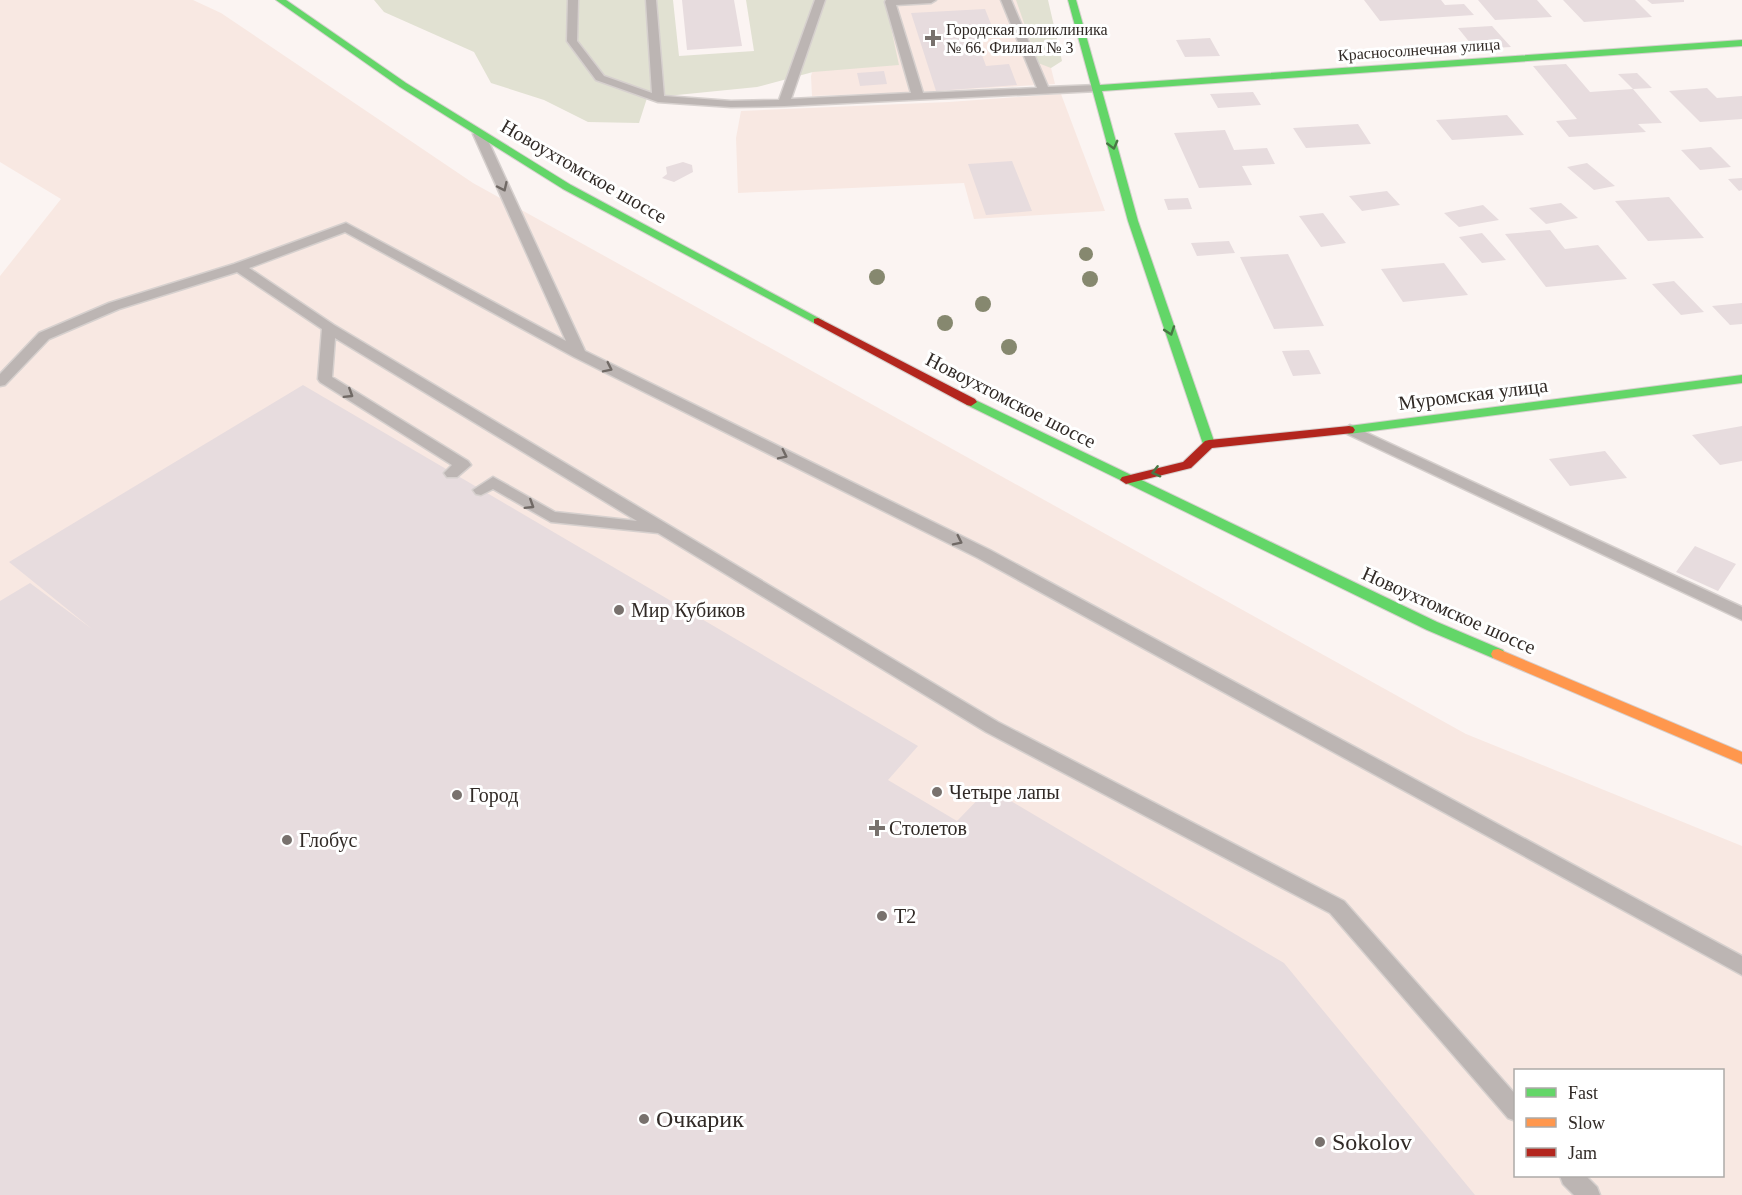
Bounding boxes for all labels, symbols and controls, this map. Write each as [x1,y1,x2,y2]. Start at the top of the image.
place label: Городская поликлиника № 66. Филиал № 3 [946,21,1108,56]
marker: Городская поликлиника № 66. Филиал № 3 [924,29,942,47]
street label: Красносолнечная улица [1337,35,1501,65]
street label: Новоухтомское шоссе [497,115,671,228]
one-way arrow [1106,139,1118,150]
one-way arrow [496,180,508,191]
one-way arrow [1163,325,1176,336]
street label: Новоухтомское шоссе [922,348,1100,453]
one-way arrow [602,361,613,373]
street label: Муромская улица [1397,374,1549,415]
one-way arrow [342,387,353,398]
one-way arrow [777,447,788,459]
one-way arrow [1151,465,1161,478]
one-way arrow [524,497,534,509]
one-way arrow [952,534,962,545]
street label: Новоухтомское шоссе [1358,562,1539,659]
place label: Мир Кубиков [631,599,745,622]
marker: Мир Кубиков [612,603,626,617]
place label: Четыре лапы [949,781,1060,804]
place label: Город [469,784,518,807]
marker: Четыре лапы [930,785,944,799]
marker: Город [450,788,464,802]
place label: Столетов [889,817,967,839]
marker: Столетов [870,821,884,835]
place label: Глобус [299,829,357,852]
marker: Глобус [280,833,294,847]
place label: T2 [894,905,916,927]
marker: T2 [875,909,889,923]
legend [1514,1069,1724,1177]
text: Fast [1568,1083,1598,1103]
place label: Очкарик [656,1106,744,1132]
marker: Очкарик [637,1112,651,1126]
text: Slow [1568,1113,1605,1133]
place label: Sokolov [1332,1129,1412,1155]
marker: Sokolov [1313,1135,1327,1149]
text: Jam [1568,1143,1597,1163]

